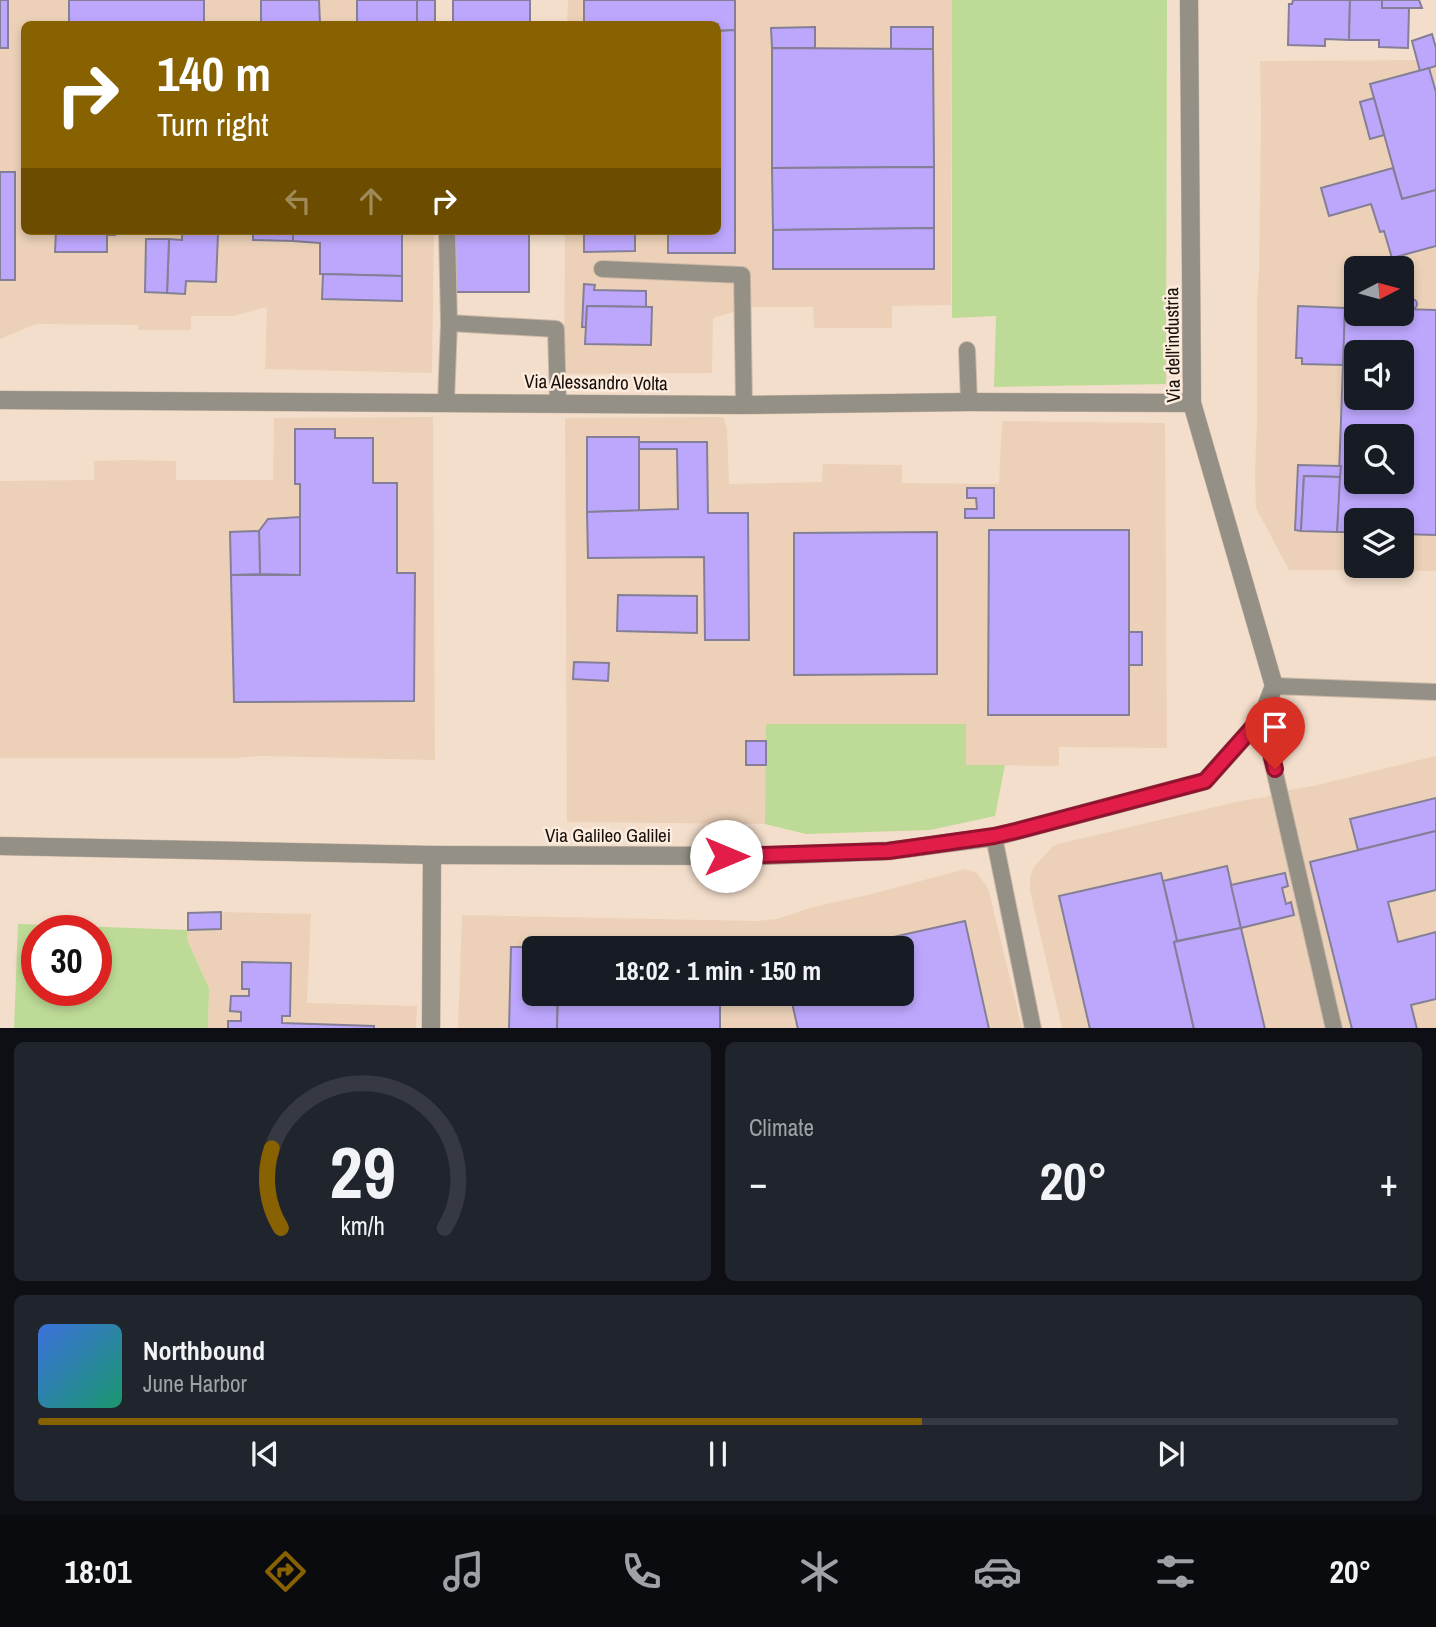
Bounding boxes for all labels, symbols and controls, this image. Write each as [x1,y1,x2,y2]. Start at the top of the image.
text: 140 m [157,40,271,106]
icon: right [42,49,133,140]
text: Turn right [157,103,269,146]
icon: left [279,182,317,220]
icon: ahead [352,182,390,220]
icon: right [425,182,463,220]
north arrow [1344,256,1414,326]
map controls [1344,256,1414,578]
street label: Via dell'industria [1158,287,1186,403]
button: sound [1344,340,1414,410]
street label: Via Alessandro Volta [524,368,668,396]
button: search [1344,424,1414,494]
button: layers [1344,508,1414,578]
pin [1245,697,1305,769]
icon: arrive [1256,708,1294,746]
position arrow [689,819,763,893]
street label: Via Galileo Galilei [545,822,671,848]
speed limit sign: 30 [21,915,112,1006]
text: 18:02 · 1 min · 150 m [615,953,821,988]
text: Climate [749,1112,814,1143]
text: 29 [329,1123,396,1221]
text: 20° [1039,1146,1108,1216]
text: − [749,1157,767,1208]
text: + [1380,1157,1398,1208]
text: km/h [340,1208,385,1242]
text: Northbound [143,1333,265,1368]
text: June Harbor [143,1368,247,1399]
icon: previous [246,1435,284,1473]
icon: pause [699,1435,737,1473]
icon: next [1152,1435,1190,1473]
icon: directions [261,1547,310,1596]
icon: music [439,1547,488,1596]
icon: phone [617,1547,666,1596]
icon: climate [795,1547,844,1596]
icon: car [973,1547,1022,1596]
icon: filters [1151,1547,1200,1596]
text: 18:01 [65,1550,132,1593]
text: 20° [1329,1550,1371,1593]

